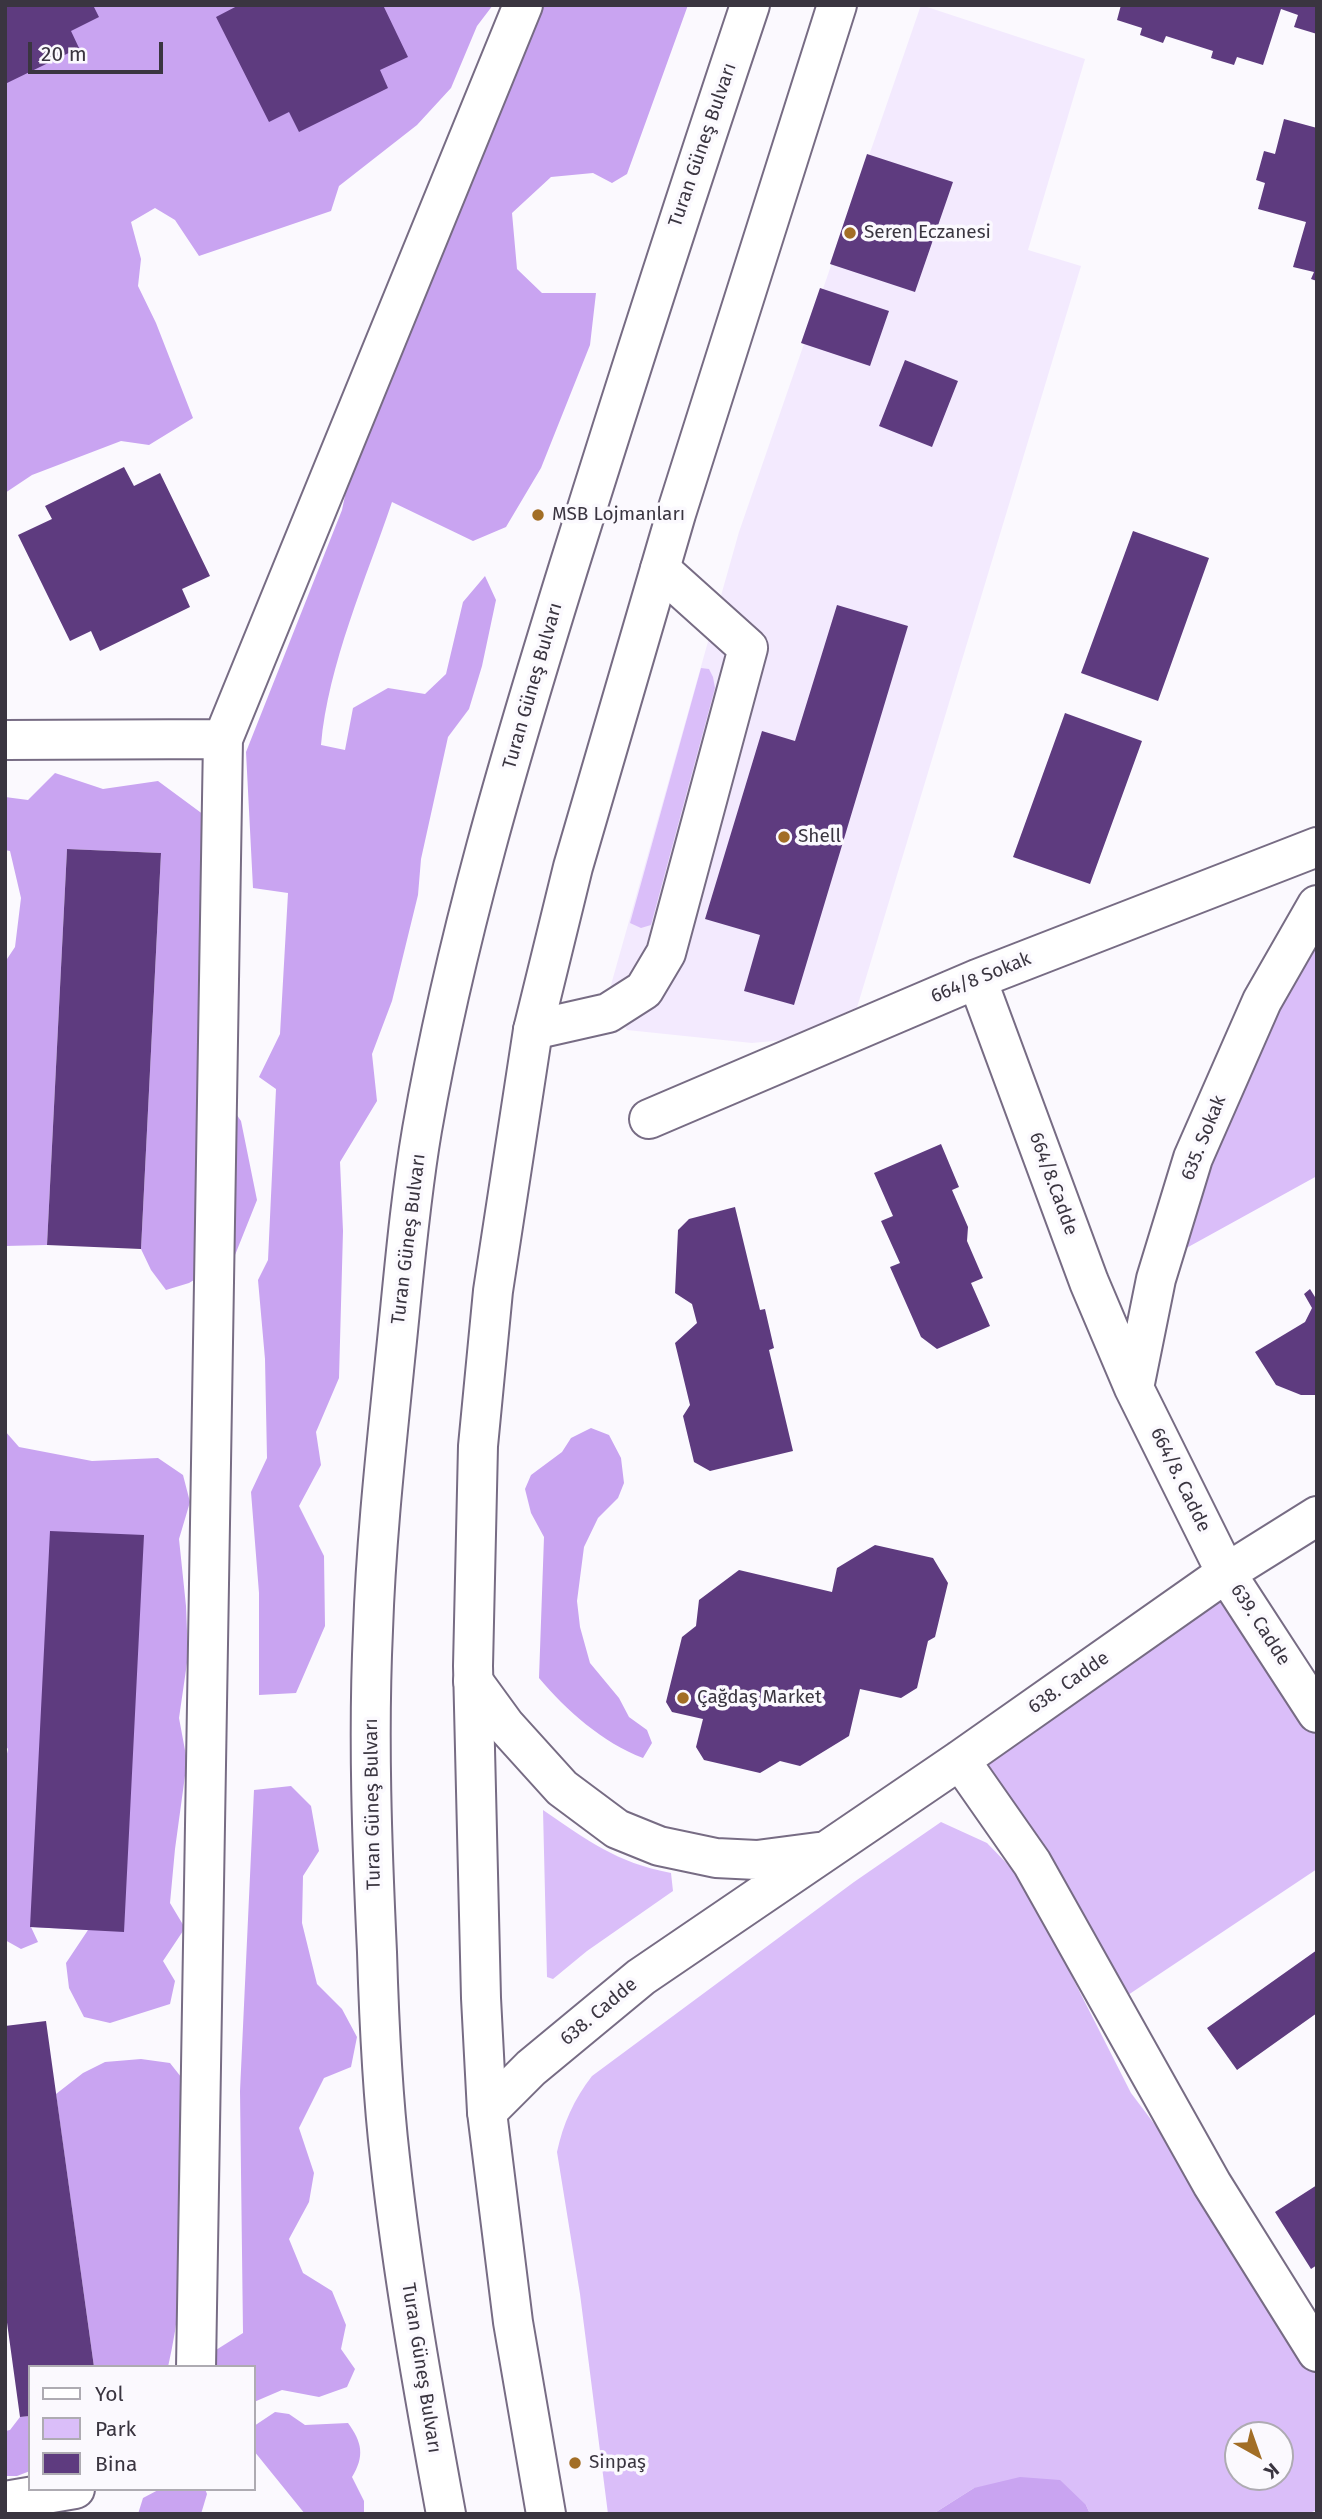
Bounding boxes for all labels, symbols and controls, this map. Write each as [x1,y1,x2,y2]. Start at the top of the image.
scale bar [32,28,166,72]
text: 20 m [41,41,87,67]
street label: Turan Güneş Bulvarı [664,60,742,230]
place label: Seren Eczanesi [864,222,991,244]
marker: Seren Eczanesi [842,225,858,241]
place label: MSB Lojmanları [552,504,685,526]
marker: MSB Lojmanları [530,507,546,523]
street label: Turan Güneş Bulvarı [498,600,568,772]
place label: Shell [798,826,841,848]
marker: Shell [776,829,792,845]
street label: 664/8 Sokak [928,948,1034,1008]
street label: 635. Sokak [1177,1092,1231,1184]
street label: 664/8.Cadde [1024,1129,1082,1239]
street label: Turan Güneş Bulvarı [387,1152,431,1326]
street label: 664/8. Cadde [1145,1424,1215,1536]
street label: 639. Cadde [1225,1580,1295,1670]
street label: 638. Cadde [1024,1647,1114,1719]
place label: Çağdaş Market [697,1687,822,1709]
marker: Çağdaş Market [675,1690,691,1706]
street label: Turan Güneş Bulvarı [360,1718,386,1890]
street label: 638. Cadde [556,1973,642,2051]
street label: Turan Güneş Bulvarı [396,2281,446,2455]
legend [28,2365,256,2491]
text: Yol [95,2381,124,2407]
text: Park [95,2416,136,2442]
north arrow [1224,2421,1294,2491]
text: Bina [95,2451,137,2477]
place label: Sinpaş [589,2452,646,2474]
marker: Sinpaş [567,2455,583,2471]
text: K [1260,2458,1284,2484]

